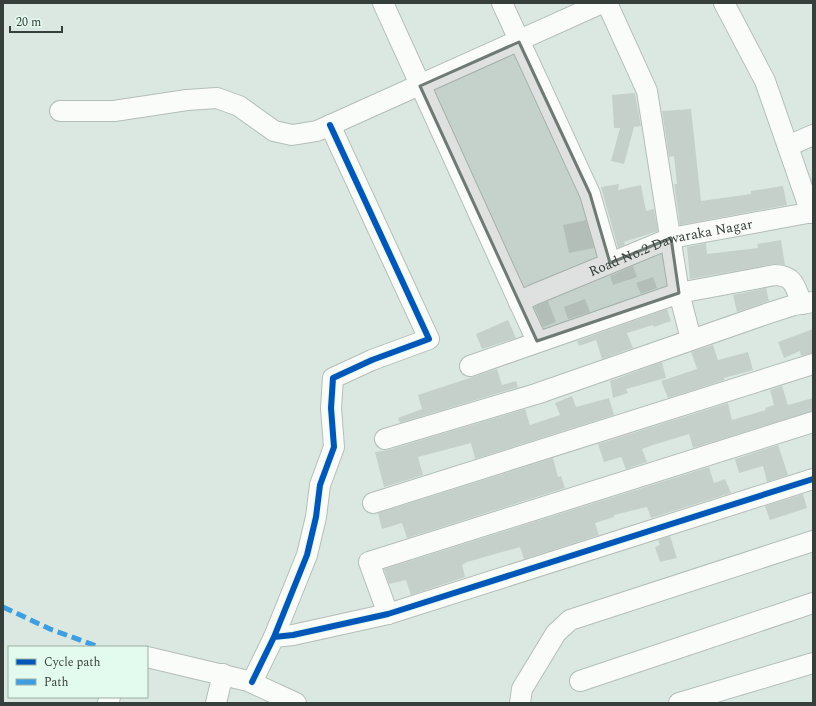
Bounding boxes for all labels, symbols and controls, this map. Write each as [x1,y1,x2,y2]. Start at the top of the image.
scale bar [10,8,62,34]
text: 20 m [16,13,41,32]
street label: Road No.2 Dawaraka Nagar [585,213,755,282]
legend [8,646,148,698]
text: Cycle path [44,653,101,672]
text: Path [44,673,69,692]

